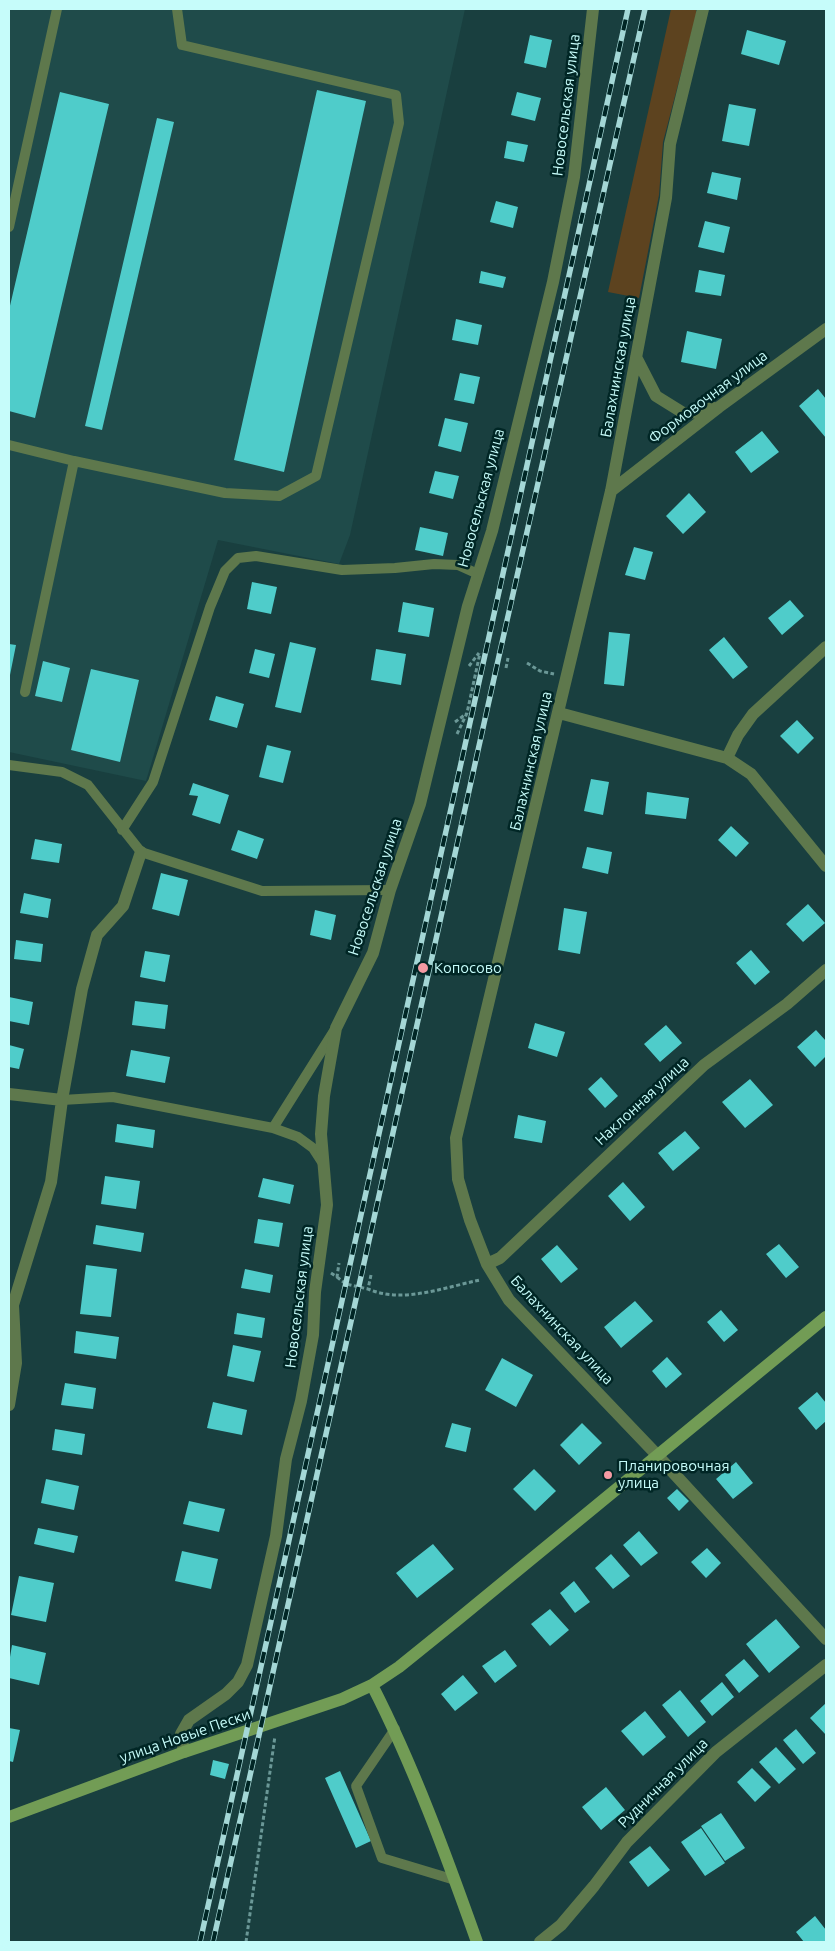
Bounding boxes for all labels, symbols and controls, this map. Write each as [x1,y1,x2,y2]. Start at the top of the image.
street label: Новосельская улица [548,33,584,177]
street label: Балахнинская улица [597,295,639,439]
street label: Формовочная улица [645,346,771,448]
street label: Новосельская улица [454,427,508,569]
street label: Балахнинская улица [506,690,556,832]
street label: Новосельская улица [344,816,406,958]
place label: Копосово [434,959,502,977]
marker: Копосово [416,961,430,975]
street label: Наклонная улица [591,1053,693,1149]
street label: Новосельская улица [281,1225,317,1369]
street label: Балахнинская улица [507,1272,617,1388]
place label: Планировочная улица [618,1457,729,1492]
marker: Планировочная улица [602,1469,614,1481]
street label: улица Новые Пески [117,1705,253,1767]
street label: Рудничная улица [614,1734,712,1832]

